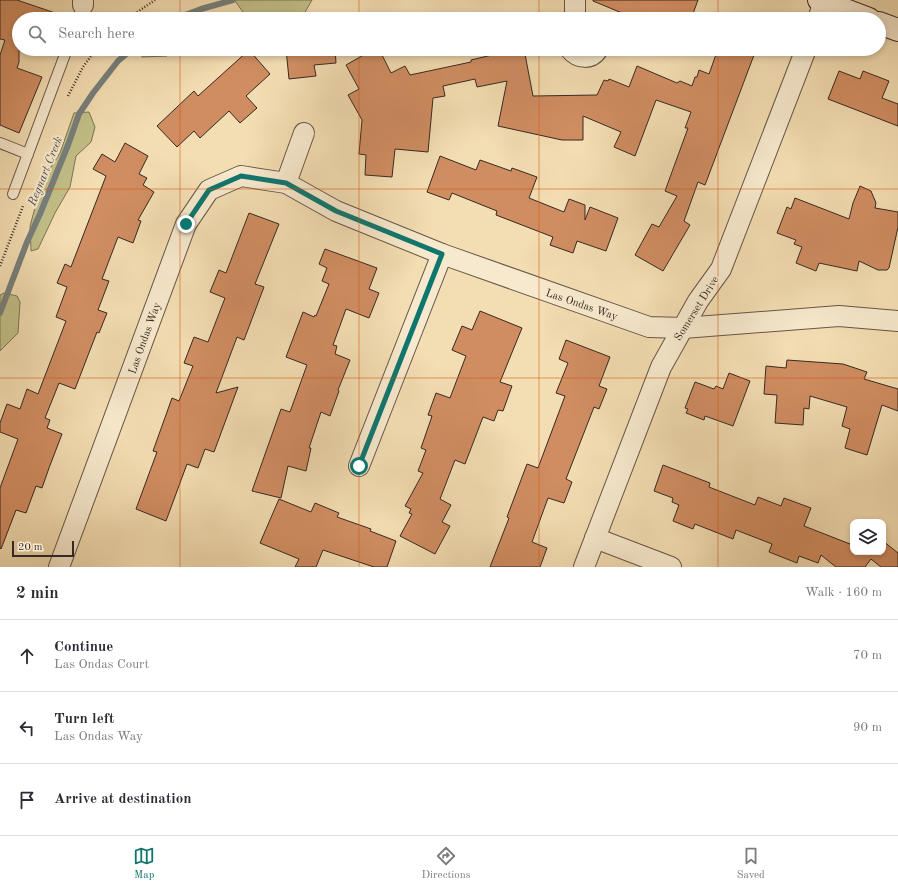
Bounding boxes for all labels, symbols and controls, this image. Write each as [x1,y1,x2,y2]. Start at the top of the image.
search box [12,12,886,56]
icon: search [26,23,48,45]
text: Search here [58,27,135,42]
water label: Regnart Creek [26,135,65,209]
route end [177,215,195,233]
street label: Somerset Drive [673,275,721,343]
street label: Las Ondas Way [544,288,619,323]
street label: Las Ondas Way [127,301,164,376]
route start [350,457,368,475]
map controls [850,519,886,555]
button: layers [850,519,886,555]
scale bar [12,539,74,558]
text: 20 m [18,542,43,553]
text: 2 min [16,585,59,602]
text: Walk · 160 m [805,586,882,599]
text: Continue [54,640,113,655]
icon: ahead [16,645,38,667]
text: 70 m [853,649,882,662]
text: Las Ondas Court [54,658,149,671]
text: Turn left [54,712,114,727]
icon: left [16,717,38,739]
text: 90 m [853,721,882,734]
text: Las Ondas Way [54,730,143,743]
icon: arrive [16,789,38,811]
text: Arrive at destination [54,792,192,807]
tab: Map [133,845,155,883]
tab: Directions [422,845,470,883]
tab: Saved [737,845,765,883]

